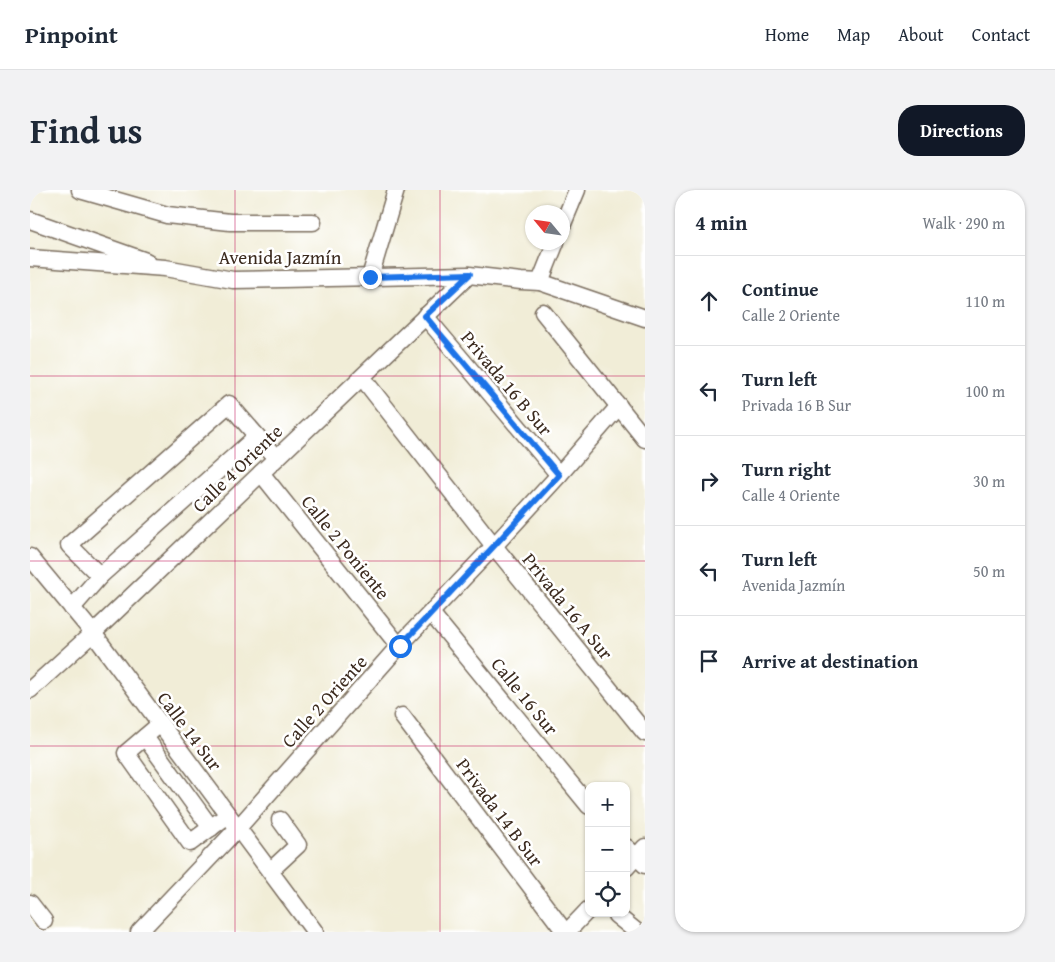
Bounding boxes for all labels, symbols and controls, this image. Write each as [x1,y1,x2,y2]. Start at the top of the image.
text: Pinpoint [25,17,118,52]
text: Home [765,21,809,48]
text: Map [837,21,870,48]
text: About [898,21,944,48]
text: Contact [972,21,1030,48]
text: Find us [30,105,143,156]
button: Directions [898,105,1025,156]
north arrow [525,205,570,250]
text: 4 min [695,207,747,238]
text: Walk · 290 m [922,211,1005,235]
street label: Avenida Jazmín [219,243,342,271]
route end [359,266,382,289]
text: Continue [742,275,819,303]
icon: ahead [695,287,723,315]
text: 110 m [965,289,1005,313]
text: Calle 2 Oriente [742,303,840,327]
street label: Privada 16 B Sur [455,324,559,442]
text: Turn left [742,365,817,393]
icon: left [695,377,723,405]
text: 100 m [965,379,1005,403]
text: Privada 16 B Sur [742,393,851,417]
street label: Calle 4 Oriente [185,417,289,518]
text: Turn right [742,455,831,483]
icon: right [695,467,723,495]
text: 30 m [973,469,1005,493]
text: Calle 4 Oriente [742,483,840,507]
street label: Calle 2 Poniente [295,489,397,605]
text: Turn left [742,545,817,573]
street label: Privada 16 A Sur [516,547,620,666]
icon: left [695,557,723,585]
text: 50 m [973,559,1005,583]
text: Avenida Jazmín [742,573,845,597]
route start [389,635,412,658]
icon: arrive [695,647,723,675]
text: Arrive at destination [742,647,918,675]
street label: Calle 2 Oriente [275,648,373,754]
street label: Calle 16 Sur [485,651,565,741]
street label: Calle 14 Sur [151,685,229,777]
street label: Privada 14 B Sur [450,752,550,872]
map controls [585,782,630,917]
button: + [585,782,630,827]
button: − [585,827,630,872]
button: locate [585,872,630,917]

